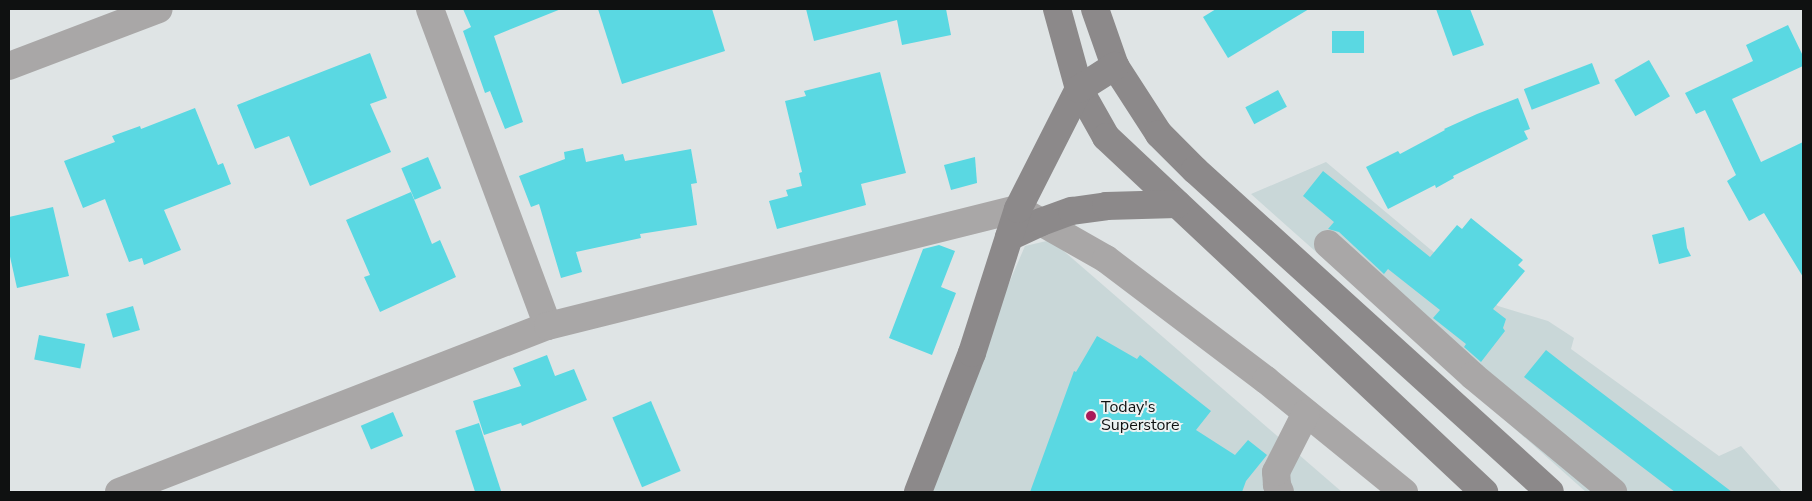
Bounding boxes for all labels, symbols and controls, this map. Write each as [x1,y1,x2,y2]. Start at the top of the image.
place label: Today's Superstore [1101,397,1179,435]
marker: Today's Superstore [1085,410,1097,422]

